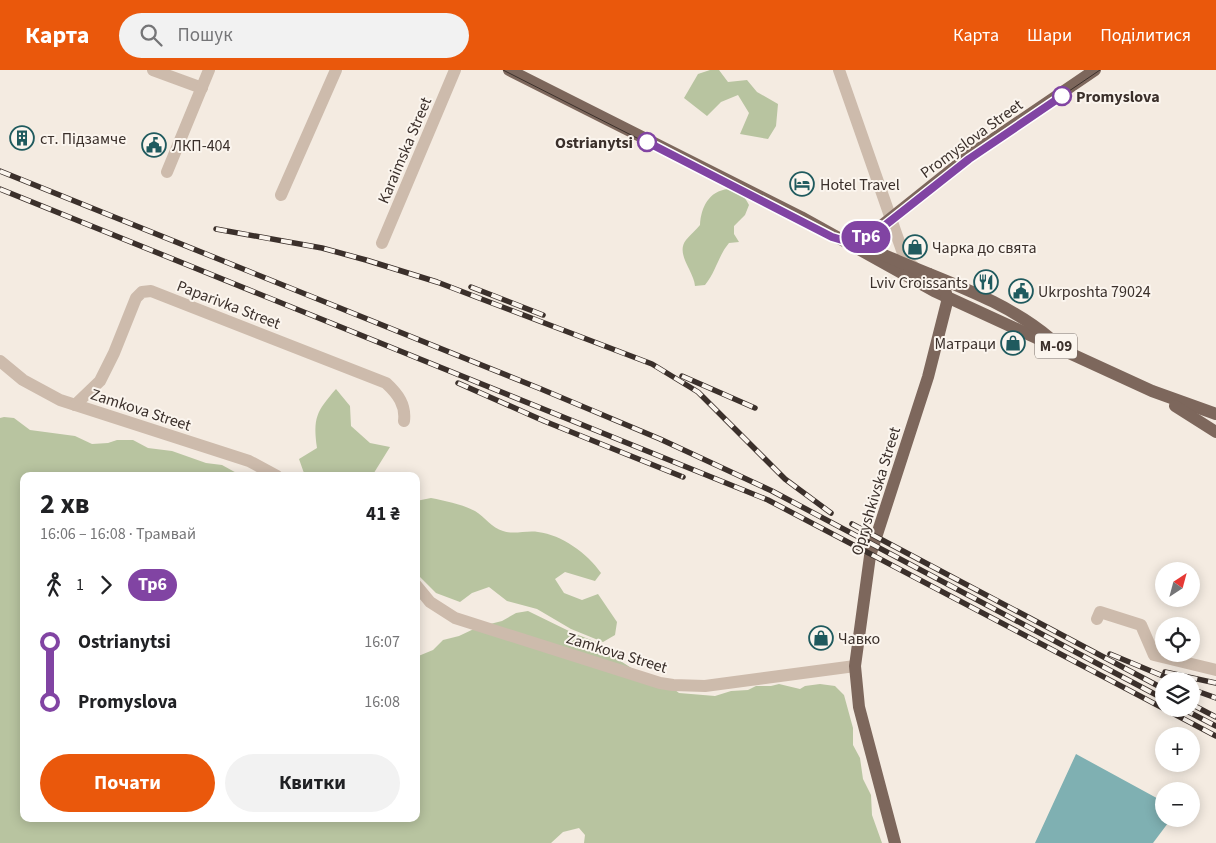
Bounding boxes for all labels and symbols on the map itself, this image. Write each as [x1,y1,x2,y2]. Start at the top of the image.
marker: Promyslova [1052,86,1072,106]
place label: Promyslova [1076,86,1160,108]
street label: Karaimska Street [373,93,437,207]
street label: Promyslova Street [916,94,1028,183]
building icon: ст. Підзамче [9,125,35,151]
place label: ст. Підзамче [40,128,126,150]
public building icon: ЛКП-404 [141,132,167,158]
place label: Ostrianytsi [555,132,633,154]
marker: Ostrianytsi [637,132,657,152]
place label: ЛКП-404 [172,135,231,157]
hotel icon: Hotel Travel [789,171,815,197]
place label: Hotel Travel [820,174,900,196]
line badge: Тр6 [837,221,895,253]
shop icon: Чарка до свята [902,234,928,260]
place label: Чарка до свята [932,237,1037,259]
restaurant icon: Lviv Croissants [973,269,999,295]
place label: Lviv Croissants [869,272,968,294]
street label: Paparivka Street [174,275,284,335]
public building icon: Ukrposhta 79024 [1008,278,1034,304]
place label: Ukrposhta 79024 [1038,281,1151,303]
shop icon: Матраци [1000,330,1026,356]
place label: Матраци [934,333,996,355]
road number: М-09 [1035,334,1077,358]
street label: Zamkova Street [88,383,194,437]
street label: Opryshkivska Street [846,424,906,558]
north arrow [1155,562,1200,608]
shop icon: Чавко [808,625,834,651]
street label: Zamkova Street [564,627,670,679]
place label: Чавко [838,628,880,650]

